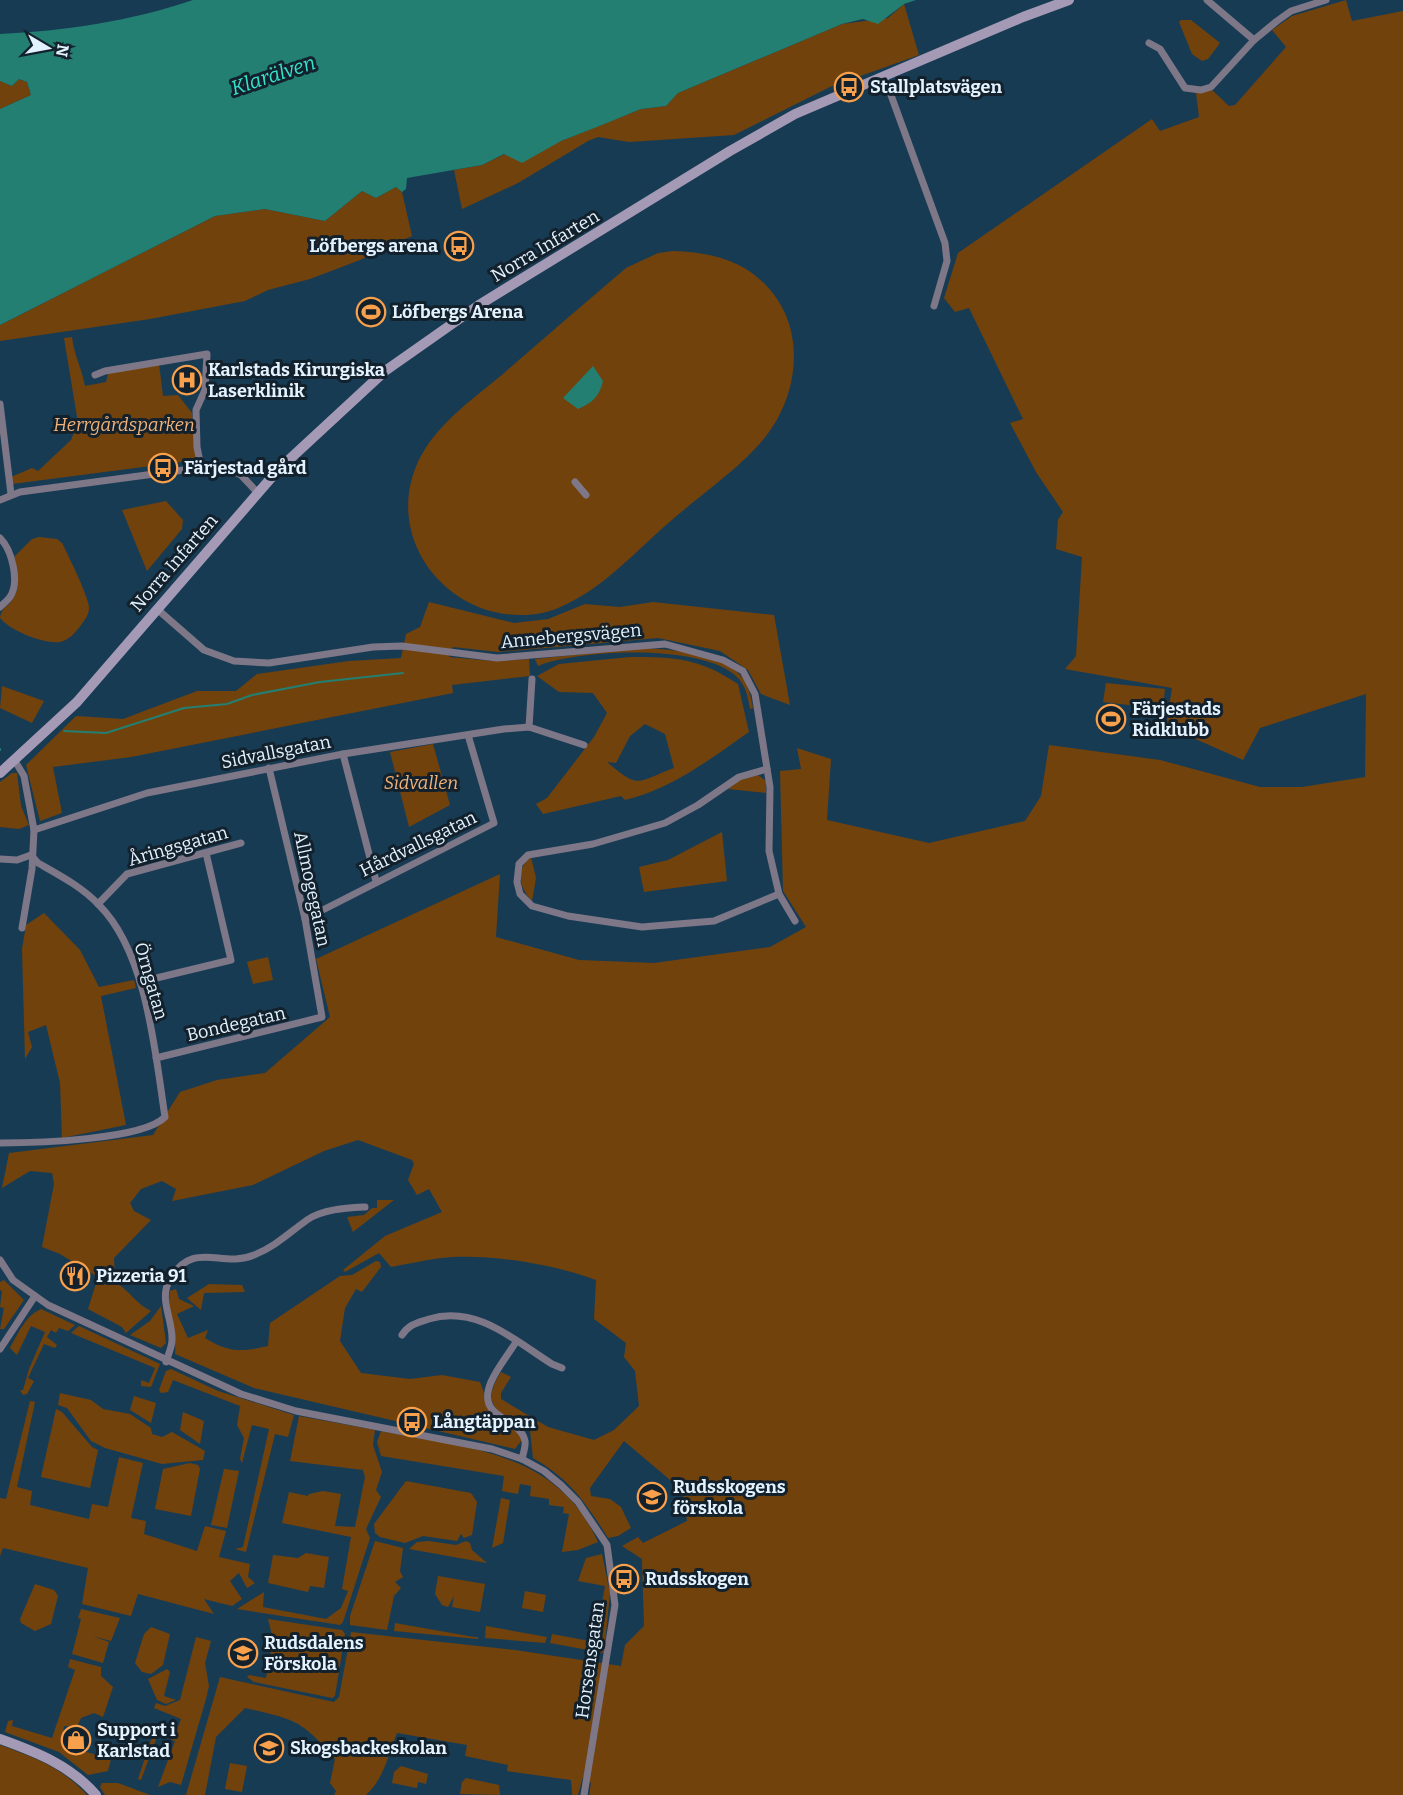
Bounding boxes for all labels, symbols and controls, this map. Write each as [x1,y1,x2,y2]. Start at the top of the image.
north arrow [18,18,78,78]
text: N [52,43,73,58]
water label: Klarälven [228,50,318,100]
bus stop icon: Stallplatsvägen [833,71,865,103]
place label: Stallplatsvägen [870,76,1002,98]
street label: Norra Infarten [487,205,603,287]
bus stop icon: Löfbergs arena [443,230,475,262]
place label: Löfbergs arena [309,235,438,257]
sports icon: Löfbergs Arena [355,296,387,328]
place label: Löfbergs Arena [392,301,523,323]
place label: Karlstads Kirurgiska Laserklinik [208,359,385,402]
hospital icon: Karlstads Kirurgiska Laserklinik [171,364,203,396]
park label: Herrgårdsparken [53,414,195,436]
bus stop icon: Färjestad gård [147,452,179,484]
place label: Färjestad gård [184,457,307,479]
street label: Norra Infarten [126,509,223,616]
street label: Annebergsvägen [500,619,643,653]
place label: Färjestads Ridklubb [1132,698,1221,741]
sports icon: Färjestads Ridklubb [1095,703,1127,735]
street label: Sidvallsgatan [219,730,333,773]
park label: Sidvallen [384,772,458,794]
street label: Hårdvallsgatan [356,806,480,882]
street label: Åringsgatan [126,821,231,871]
street label: Allmogegatan [289,829,335,949]
street label: Örngatan [129,940,173,1023]
street label: Bondegatan [184,1002,288,1046]
restaurant icon: Pizzeria 91 [59,1260,91,1292]
place label: Pizzeria 91 [96,1265,187,1287]
bus stop icon: Långtäppan [396,1406,428,1438]
place label: Långtäppan [433,1411,536,1433]
place label: Rudsskogens förskola [673,1476,786,1519]
school or university icon: Rudsskogens förskola [636,1481,668,1513]
bus stop icon: Rudsskogen [608,1563,640,1595]
place label: Rudsskogen [645,1568,749,1590]
street label: Horsensgatan [571,1600,609,1720]
place label: Rudsdalens Förskola [264,1632,364,1675]
school or university icon: Rudsdalens Förskola [227,1637,259,1669]
place label: Support i Karlstad [97,1719,176,1762]
shop icon: Support i Karlstad [60,1724,92,1756]
school or university icon: Skogsbackeskolan [253,1732,285,1764]
place label: Skogsbackeskolan [290,1737,447,1759]

